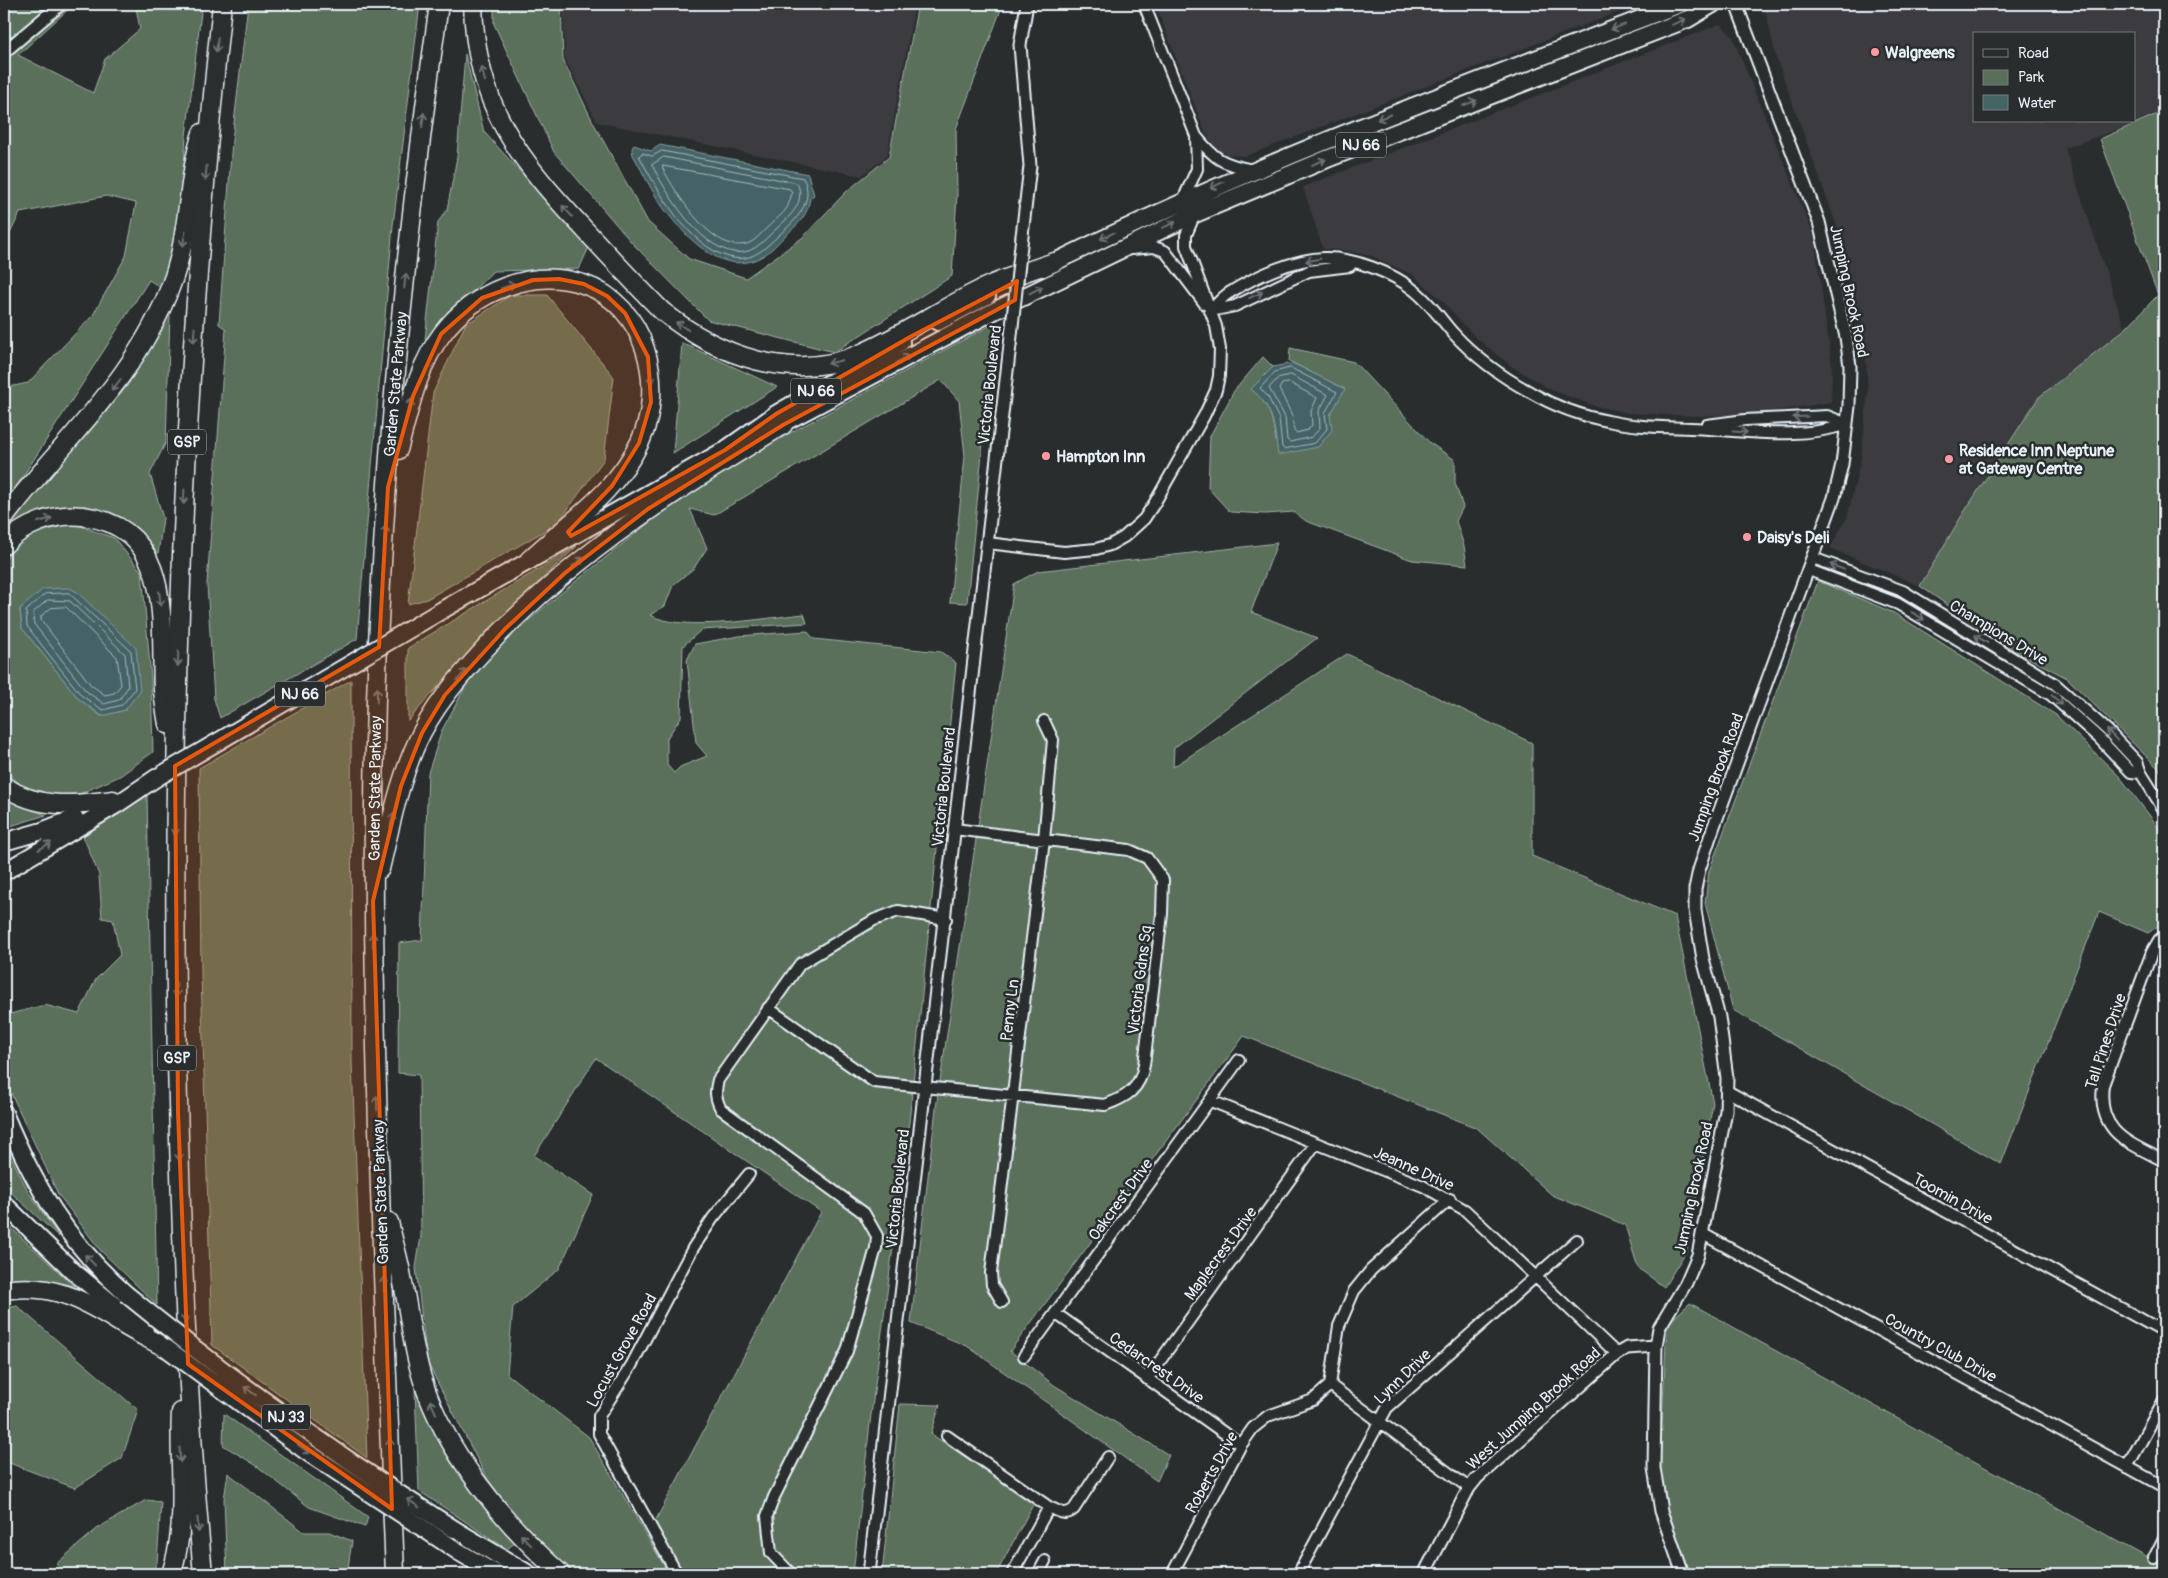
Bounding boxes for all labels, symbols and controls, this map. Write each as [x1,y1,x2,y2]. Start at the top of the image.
one-way arrow [1671,17,1686,26]
one-way arrow [1611,24,1626,33]
legend [1973,32,2136,122]
one-way arrow [212,37,222,53]
place label: Walgreens [1885,43,1956,63]
text: Road [2018,44,2049,63]
marker: Walgreens [1869,46,1881,58]
one-way arrow [478,67,488,83]
text: Park [2018,68,2045,87]
text: Water [2018,94,2057,113]
one-way arrow [1462,98,1478,107]
one-way arrow [418,112,428,128]
one-way arrow [1376,113,1392,122]
road number: NJ 66 [1336,132,1386,158]
one-way arrow [1311,157,1326,166]
one-way arrow [201,164,210,180]
one-way arrow [1210,181,1225,191]
one-way arrow [561,205,573,217]
one-way arrow [1161,220,1176,230]
street label: Jumping Brook Road [1825,223,1873,359]
one-way arrow [178,231,188,247]
one-way arrow [1100,232,1115,242]
one-way arrow [1305,255,1321,265]
one-way arrow [400,273,410,289]
one-way arrow [500,281,516,290]
one-way arrow [1028,285,1043,294]
one-way arrow [1248,290,1263,300]
street label: Garden State Parkway [380,311,412,457]
one-way arrow [675,321,689,331]
street label: Victoria Boulevard [974,324,1006,446]
one-way arrow [189,326,198,342]
one-way arrow [895,354,909,364]
one-way arrow [828,358,844,367]
one-way arrow [646,368,656,384]
one-way arrow [111,378,121,392]
road number: NJ 66 [791,378,841,404]
one-way arrow [406,398,416,414]
one-way arrow [1793,412,1809,421]
one-way arrow [1732,427,1748,436]
road number: GSP [168,430,206,454]
place label: Residence Inn Neptune at Gateway Centre [1959,441,2115,479]
place label: Hampton Inn [1056,447,1145,467]
marker: Hampton Inn [1040,450,1052,462]
marker: Residence Inn Neptune at Gateway Centre [1943,453,1955,465]
one-way arrow [179,489,188,505]
one-way arrow [36,515,52,525]
one-way arrow [380,525,389,541]
place label: Daisy's Deli [1757,528,1830,548]
marker: Daisy's Deli [1741,531,1753,543]
one-way arrow [571,556,584,567]
one-way arrow [1830,562,1845,571]
one-way arrow [155,591,165,607]
street label: Champions Drive [1946,596,2051,670]
one-way arrow [1910,611,1924,621]
one-way arrow [1975,633,1989,643]
one-way arrow [173,651,183,667]
one-way arrow [456,668,467,681]
road number: NJ 66 [275,682,325,706]
one-way arrow [373,687,382,703]
one-way arrow [2050,694,2063,706]
street label: Jumping Brook Road [1683,710,1748,844]
street label: Garden State Parkway [365,715,387,861]
street label: Victoria Boulevard [928,726,960,848]
one-way arrow [2105,729,2118,741]
one-way arrow [388,812,397,828]
one-way arrow [170,819,180,835]
one-way arrow [38,841,52,852]
street label: Victoria Gdns Sq [1123,924,1157,1036]
one-way arrow [368,932,378,948]
street label: Penny Ln [996,978,1024,1042]
one-way arrow [171,982,181,998]
street label: Tall Pines Drive [2081,991,2131,1092]
road number: GSP [158,1046,196,1070]
one-way arrow [372,1095,381,1111]
street label: Garden State Parkway [368,1119,394,1265]
street label: Jumping Brook Road [1670,1120,1718,1256]
street label: Victoria Boulevard [882,1128,914,1250]
street label: Jeanne Drive [1370,1142,1457,1196]
one-way arrow [175,1144,184,1160]
street label: Oakcrest Drive [1084,1154,1157,1245]
street label: Toomin Drive [1909,1169,1996,1229]
street label: Maplecrest Drive [1180,1203,1262,1304]
one-way arrow [85,1253,96,1266]
one-way arrow [379,1276,388,1292]
street label: Locust Grove Road [582,1290,661,1411]
one-way arrow [181,1307,190,1323]
street label: Country Club Drive [1881,1309,2000,1387]
street label: Cedarcrest Drive [1105,1328,1208,1408]
street label: West Jumping Brook Road [1462,1343,1605,1474]
street label: Lynn Drive [1370,1345,1435,1409]
one-way arrow [243,1386,257,1396]
one-way arrow [428,1400,438,1415]
road number: NJ 33 [262,1404,310,1430]
street label: Roberts Drive [1181,1428,1243,1517]
one-way arrow [385,1438,395,1454]
one-way arrow [297,1444,311,1454]
one-way arrow [175,1447,184,1463]
one-way arrow [406,1497,420,1507]
one-way arrow [194,1516,203,1532]
one-way arrow [520,1534,532,1546]

